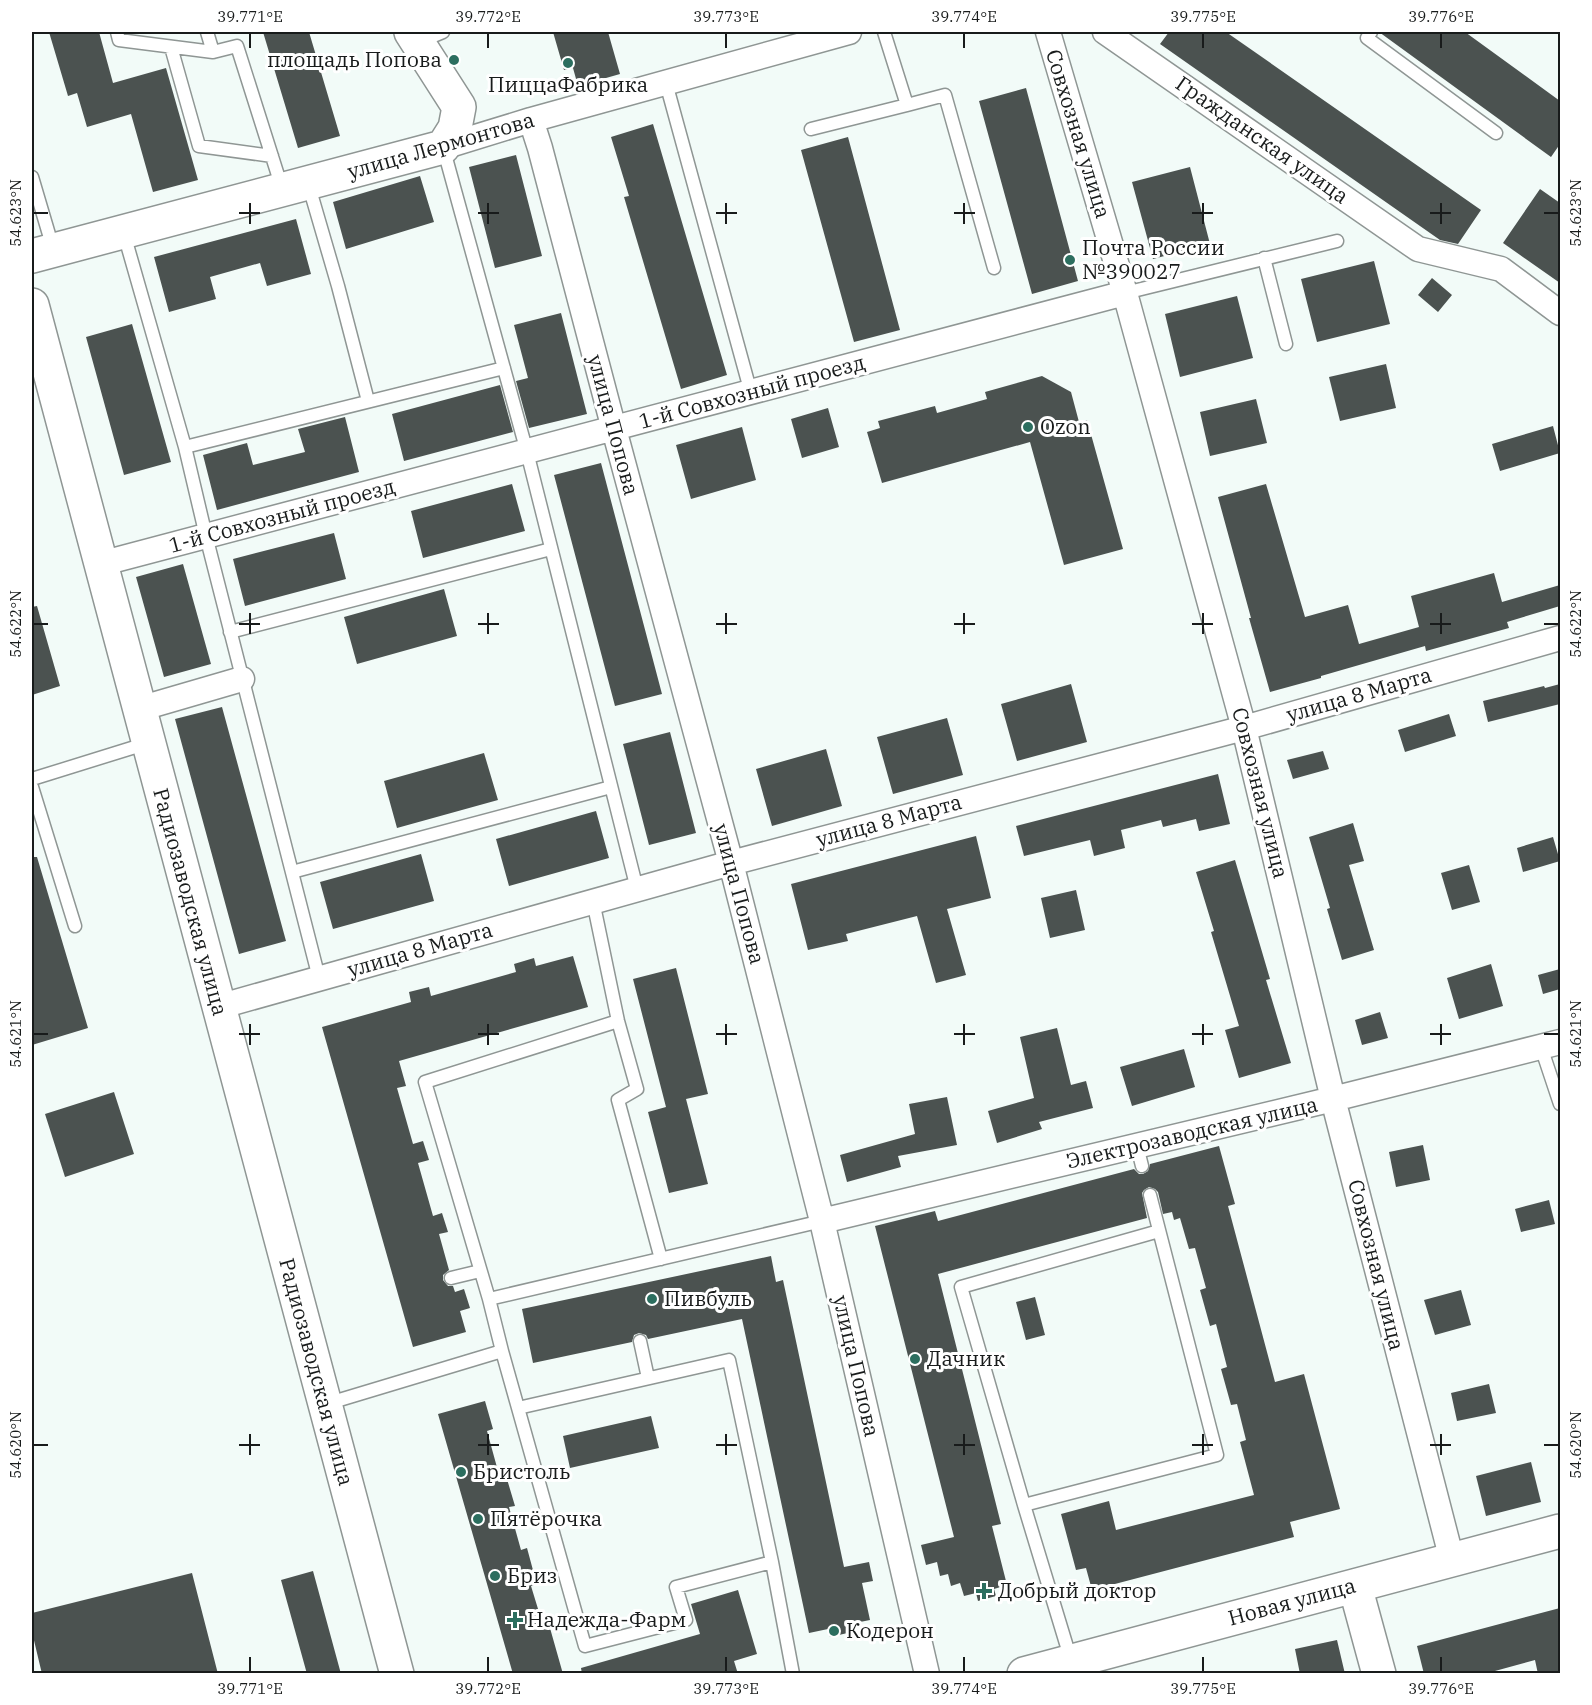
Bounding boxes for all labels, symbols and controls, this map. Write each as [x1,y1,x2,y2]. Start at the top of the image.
text: 39.771°E [217,7,283,26]
text: 39.772°E [455,7,521,26]
text: 39.773°E [693,7,759,26]
text: 39.774°E [931,7,997,26]
text: 39.775°E [1170,7,1236,26]
text: 39.776°E [1408,7,1474,26]
place label: площадь Попова [267,45,442,73]
street label: Совхозная улица [1040,46,1118,222]
marker: площадь Попова [447,53,461,67]
marker: ПиццаФабрика [561,56,575,70]
street label: Гражданская улица [1171,69,1355,209]
place label: ПиццаФабрика [488,70,648,98]
street label: улица Лермонтова [344,105,537,185]
text: 54.623°N [6,179,25,247]
text: 54.623°N [1566,179,1585,247]
place label: Почта России №390027 [1082,233,1225,285]
marker: Почта России №390027 [1063,253,1077,267]
street label: 1-й Совхозный проезд [636,347,868,435]
street label: улица Попова [582,351,646,498]
place label: Ozon [1040,412,1091,440]
marker: Ozon [1021,420,1035,434]
street label: 1-й Совхозный проезд [166,471,398,559]
text: 54.622°N [6,590,25,658]
text: 54.622°N [1566,590,1585,658]
street label: улица 8 Марта [1283,660,1435,728]
street label: Совхозная улица [1226,704,1296,881]
street label: Радиозаводская улица [147,785,235,1019]
street label: улица 8 Марта [813,787,965,853]
street label: улица Попова [708,820,772,967]
street label: улица 8 Марта [344,915,496,983]
text: 54.621°N [6,1000,25,1068]
text: 54.621°N [1566,1000,1585,1068]
street label: Электрозаводская улица [1063,1089,1320,1175]
street label: Совхозная улица [1342,1176,1412,1353]
street label: Радиозаводская улица [273,1255,361,1489]
place label: Пивбуль [664,1284,752,1312]
marker: Пивбуль [645,1292,659,1306]
street label: улица Попова [827,1292,887,1439]
place label: Дачник [927,1344,1005,1372]
marker: Дачник [908,1352,922,1366]
text: 54.620°N [6,1411,25,1479]
text: 54.620°N [1566,1411,1585,1479]
place label: Бристоль [473,1457,570,1485]
marker: Бристоль [454,1465,468,1479]
place label: Пятёрочка [490,1504,602,1532]
marker: Пятёрочка [471,1512,485,1526]
place label: Бриз [507,1561,557,1589]
marker: Бриз [488,1569,502,1583]
street label: Новая улица [1225,1571,1359,1631]
place label: Добрый доктор [998,1576,1156,1604]
marker: Добрый доктор [975,1582,993,1600]
place label: Надежда-Фарм [527,1605,686,1633]
marker: Надежда-Фарм [508,1613,522,1627]
place label: Кодерон [846,1616,934,1644]
marker: Кодерон [827,1624,841,1638]
text: 39.771°E [217,1679,283,1698]
text: 39.772°E [455,1679,521,1698]
text: 39.773°E [693,1679,759,1698]
text: 39.774°E [931,1679,997,1698]
text: 39.775°E [1170,1679,1236,1698]
text: 39.776°E [1408,1679,1474,1698]

